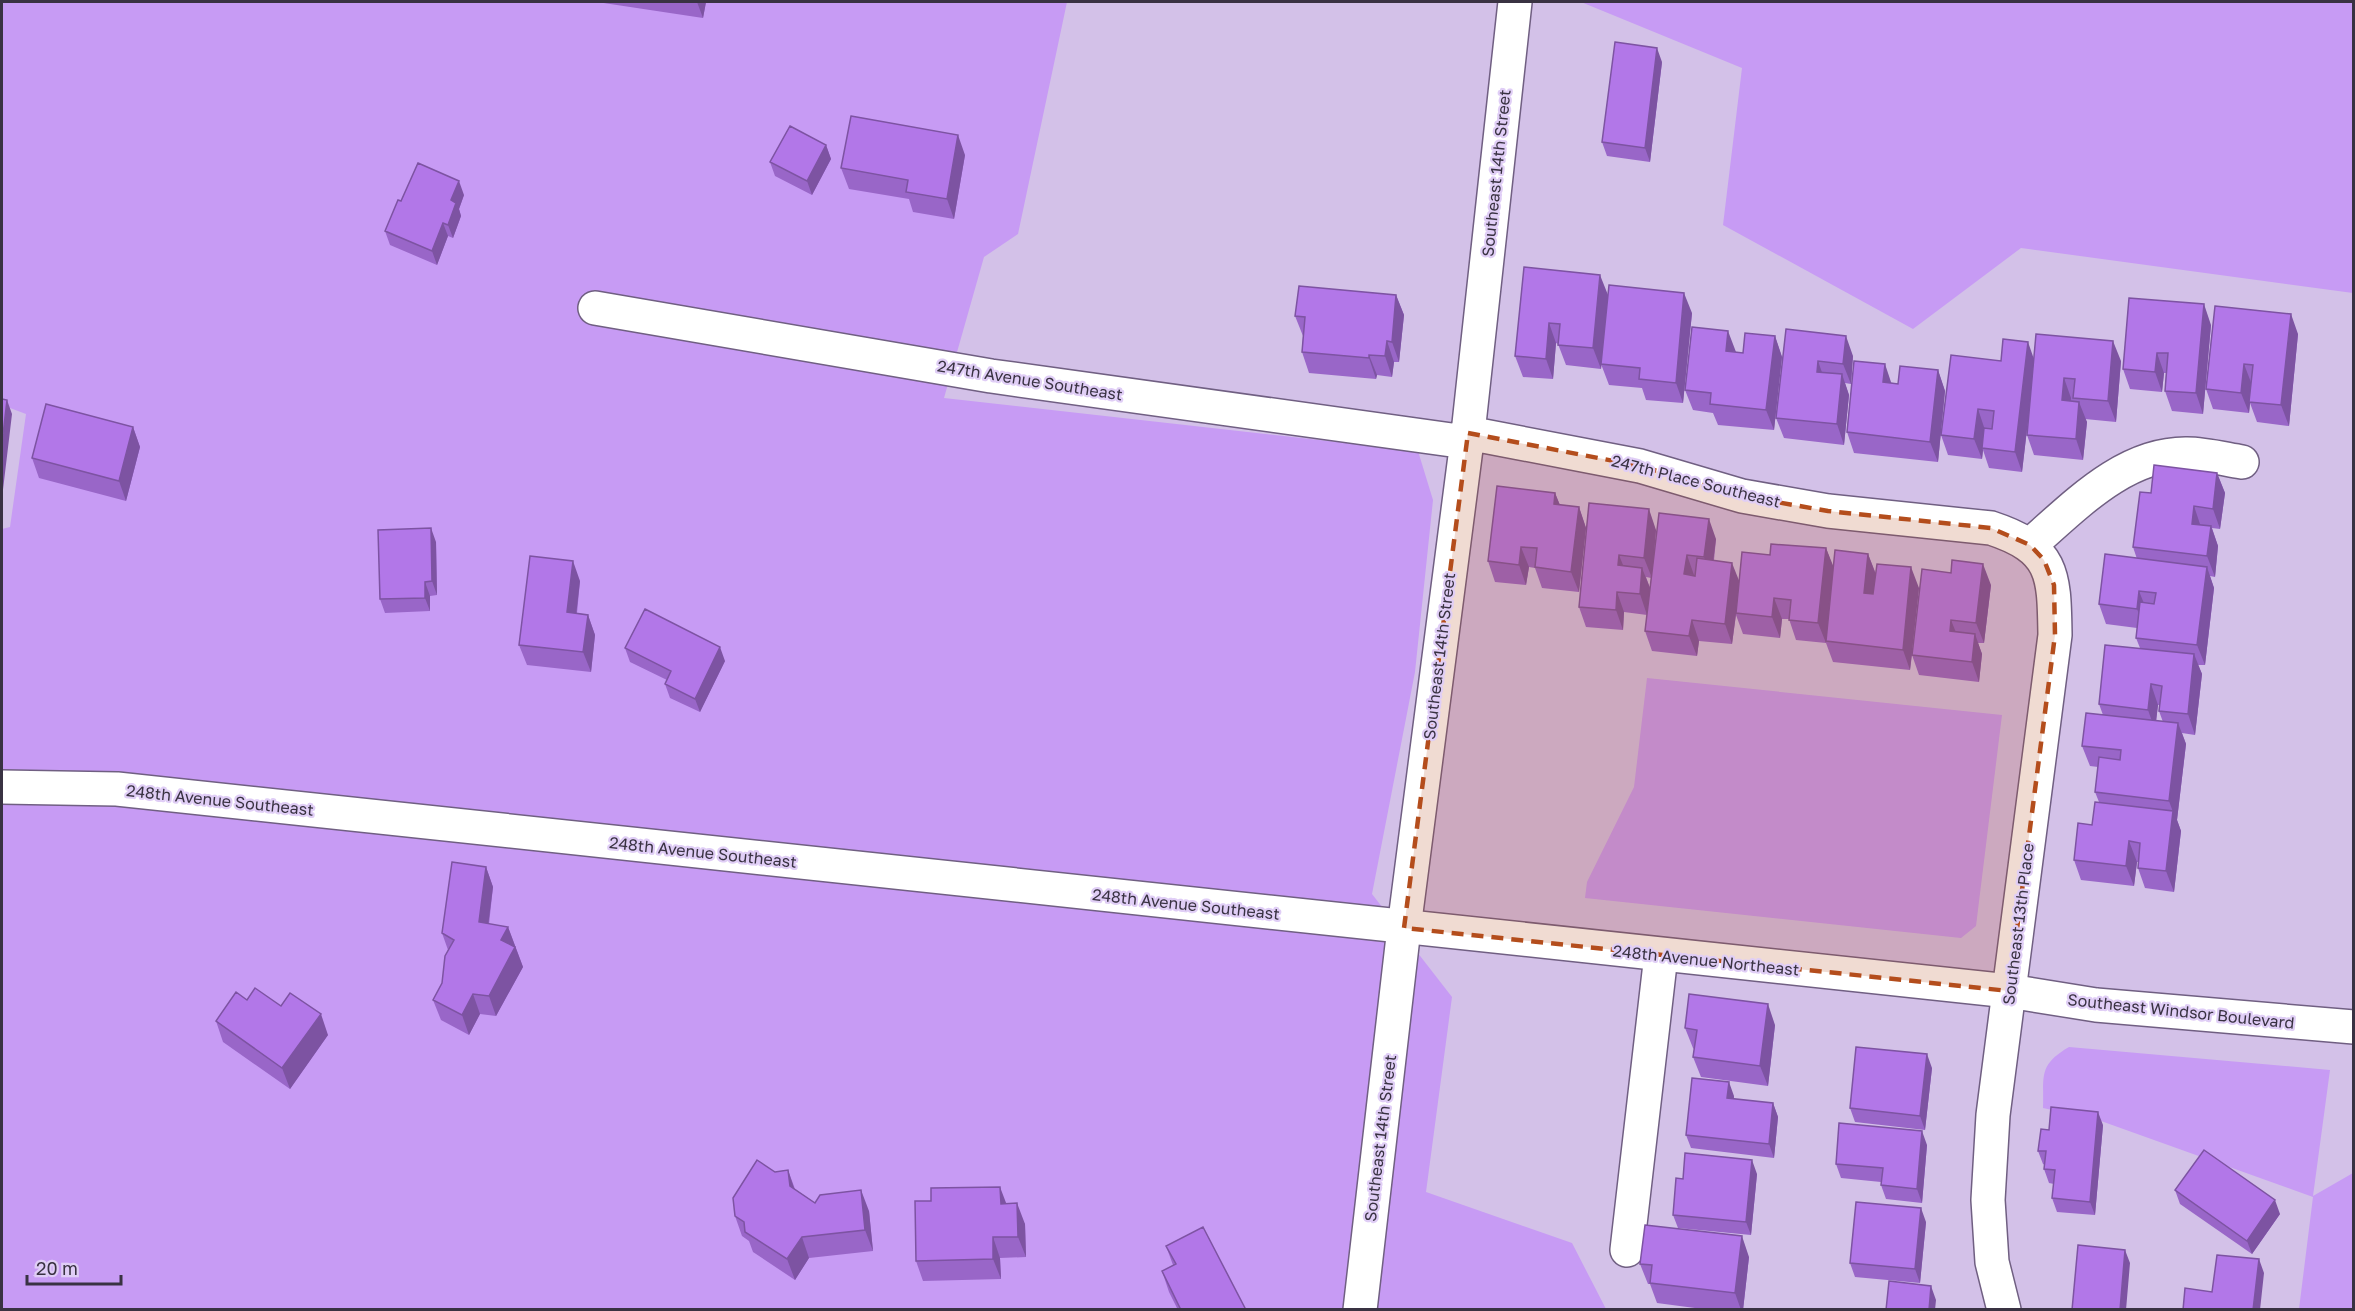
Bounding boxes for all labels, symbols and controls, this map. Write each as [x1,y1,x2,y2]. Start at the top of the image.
street label: Southeast 14th Street [1477,88,1515,258]
street label: 247th Avenue Southeast [936,355,1124,405]
street label: 247th Place Southeast [1609,450,1783,512]
street label: Southeast 14th Street [1419,571,1459,741]
street label: 248th Avenue Southeast [125,780,315,820]
street label: 248th Avenue Southeast [608,832,798,872]
street label: Southeast 13th Place [1998,842,2038,1006]
street label: 248th Avenue Southeast [1091,884,1281,924]
street label: 248th Avenue Northeast [1612,940,1800,980]
street label: Southeast Windsor Boulevard [2067,989,2295,1033]
street label: Southeast 14th Street [1360,1053,1400,1223]
scale bar [27,1248,122,1286]
text: 20 m [36,1257,78,1279]

